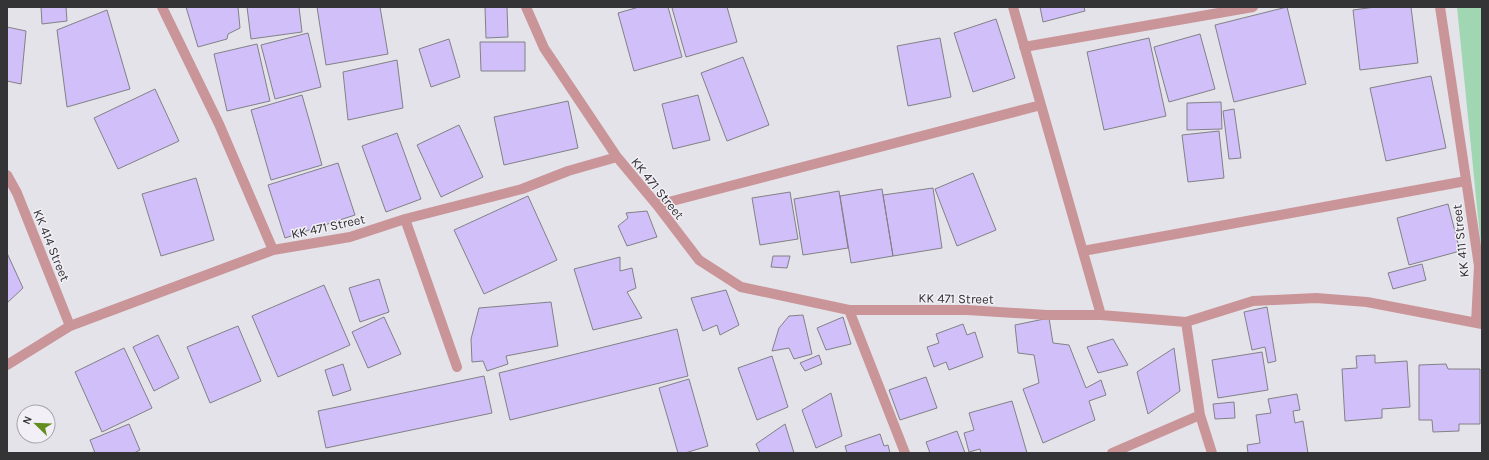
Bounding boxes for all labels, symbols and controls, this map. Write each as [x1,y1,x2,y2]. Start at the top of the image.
street label: KK 471 Street [628,154,687,222]
street label: KK 411 Street [1449,204,1472,278]
street label: KK 414 Street [30,207,73,284]
street label: KK 471 Street [290,211,367,242]
street label: KK 471 Street [918,290,994,307]
north arrow [16,404,56,444]
text: N [20,414,35,426]

